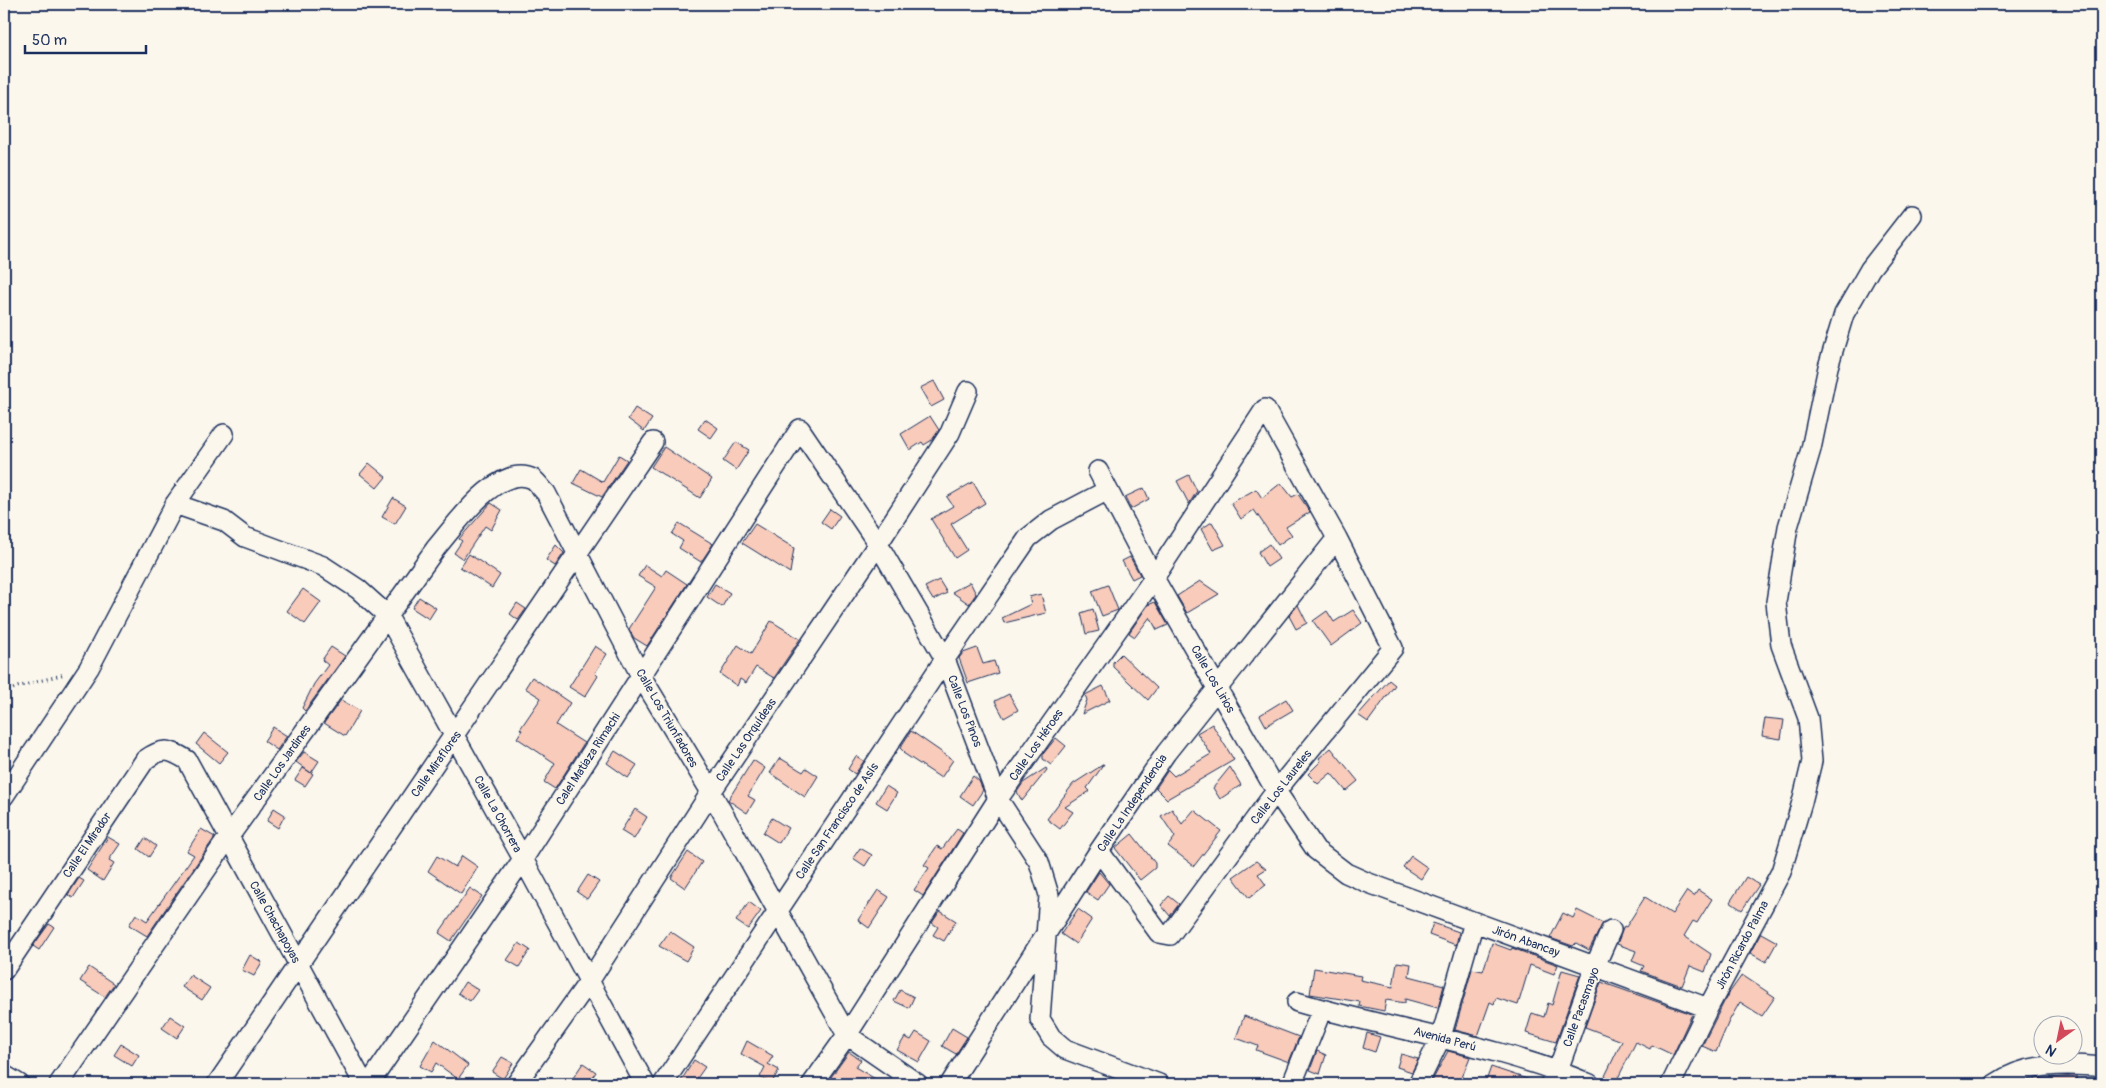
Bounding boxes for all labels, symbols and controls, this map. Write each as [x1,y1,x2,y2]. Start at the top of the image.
scale bar [25,22,146,54]
text: 50 m [32,31,67,50]
street label: Calle Los Lirios [1187,643,1238,716]
street label: Calle Los Triunfadores [632,666,701,771]
street label: Calle Los Pinos [944,673,985,750]
street label: Calle Las Orquídeas [713,695,780,785]
street label: Calle Los Héroes [1006,706,1067,784]
street label: Calel Matiaza Rimachi [553,710,624,808]
street label: Calle Los Jardines [251,722,315,804]
street label: Calle Miraflores [408,728,465,800]
street label: Calle Los Laureles [1248,746,1316,828]
street label: Calle La Independencia [1094,751,1171,855]
street label: Calle San Francisco de Asís [793,760,882,882]
street label: Calle La Chorrera [470,773,525,856]
street label: Calle El Mirador [60,809,115,881]
street label: Calle Chachapoyas [246,879,304,966]
street label: Jirón Ricardo Palma [1713,898,1772,992]
street label: Jirón Abancay [1490,922,1562,961]
street label: Calle Pacasmayo [1560,965,1603,1049]
north arrow [2034,1016,2084,1066]
street label: Avenida Perú [1412,1024,1478,1055]
text: N [2043,1041,2060,1060]

